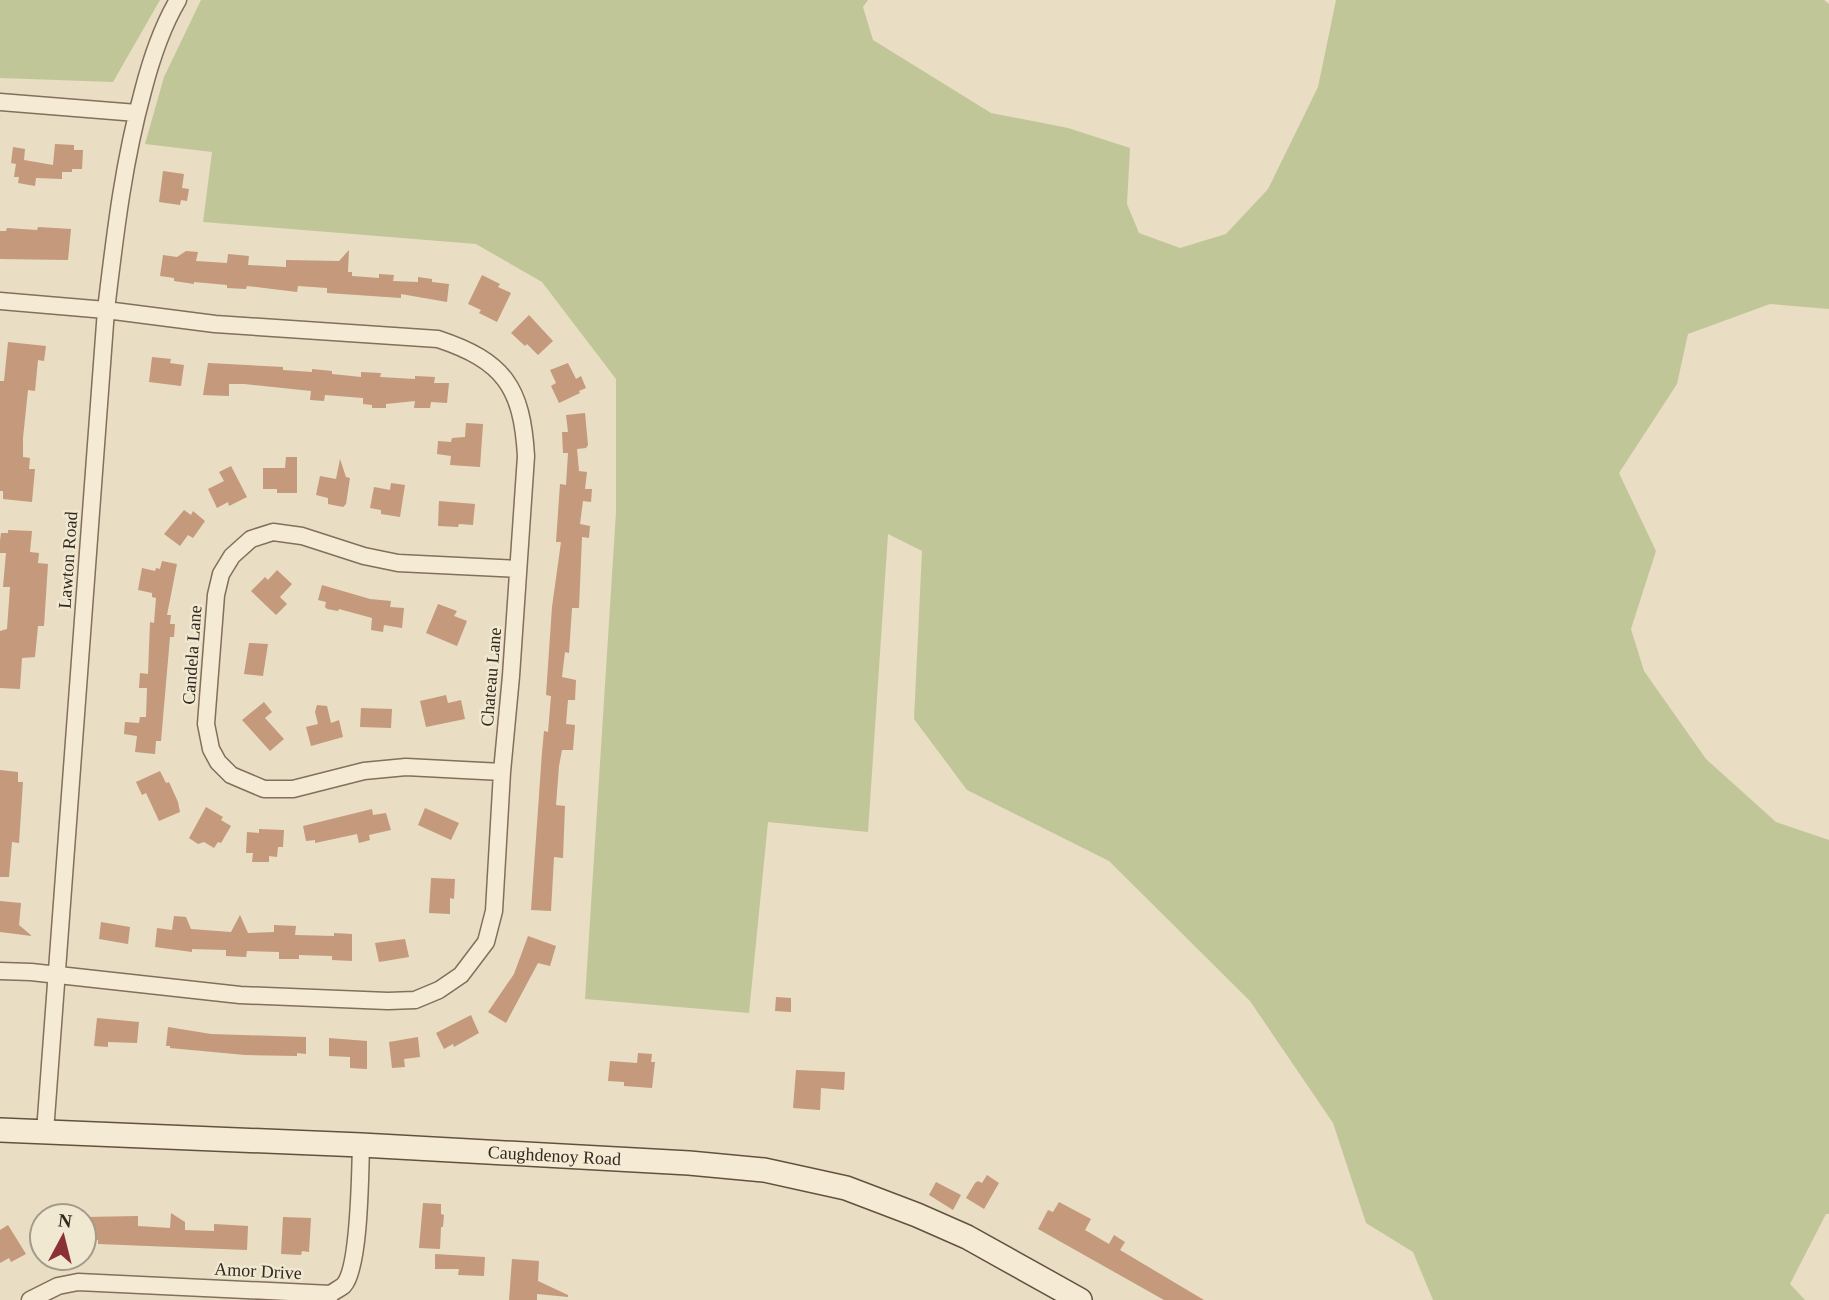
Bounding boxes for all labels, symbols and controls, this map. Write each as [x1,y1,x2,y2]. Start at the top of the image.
street label: Lawton Road [55,511,81,609]
street label: Candela Lane [179,605,205,705]
street label: Chateau Lane [477,627,505,727]
street label: Caughdenoy Road [487,1142,622,1169]
north arrow [28,1202,98,1272]
text: N [57,1209,73,1232]
street label: Amor Drive [214,1259,302,1283]

